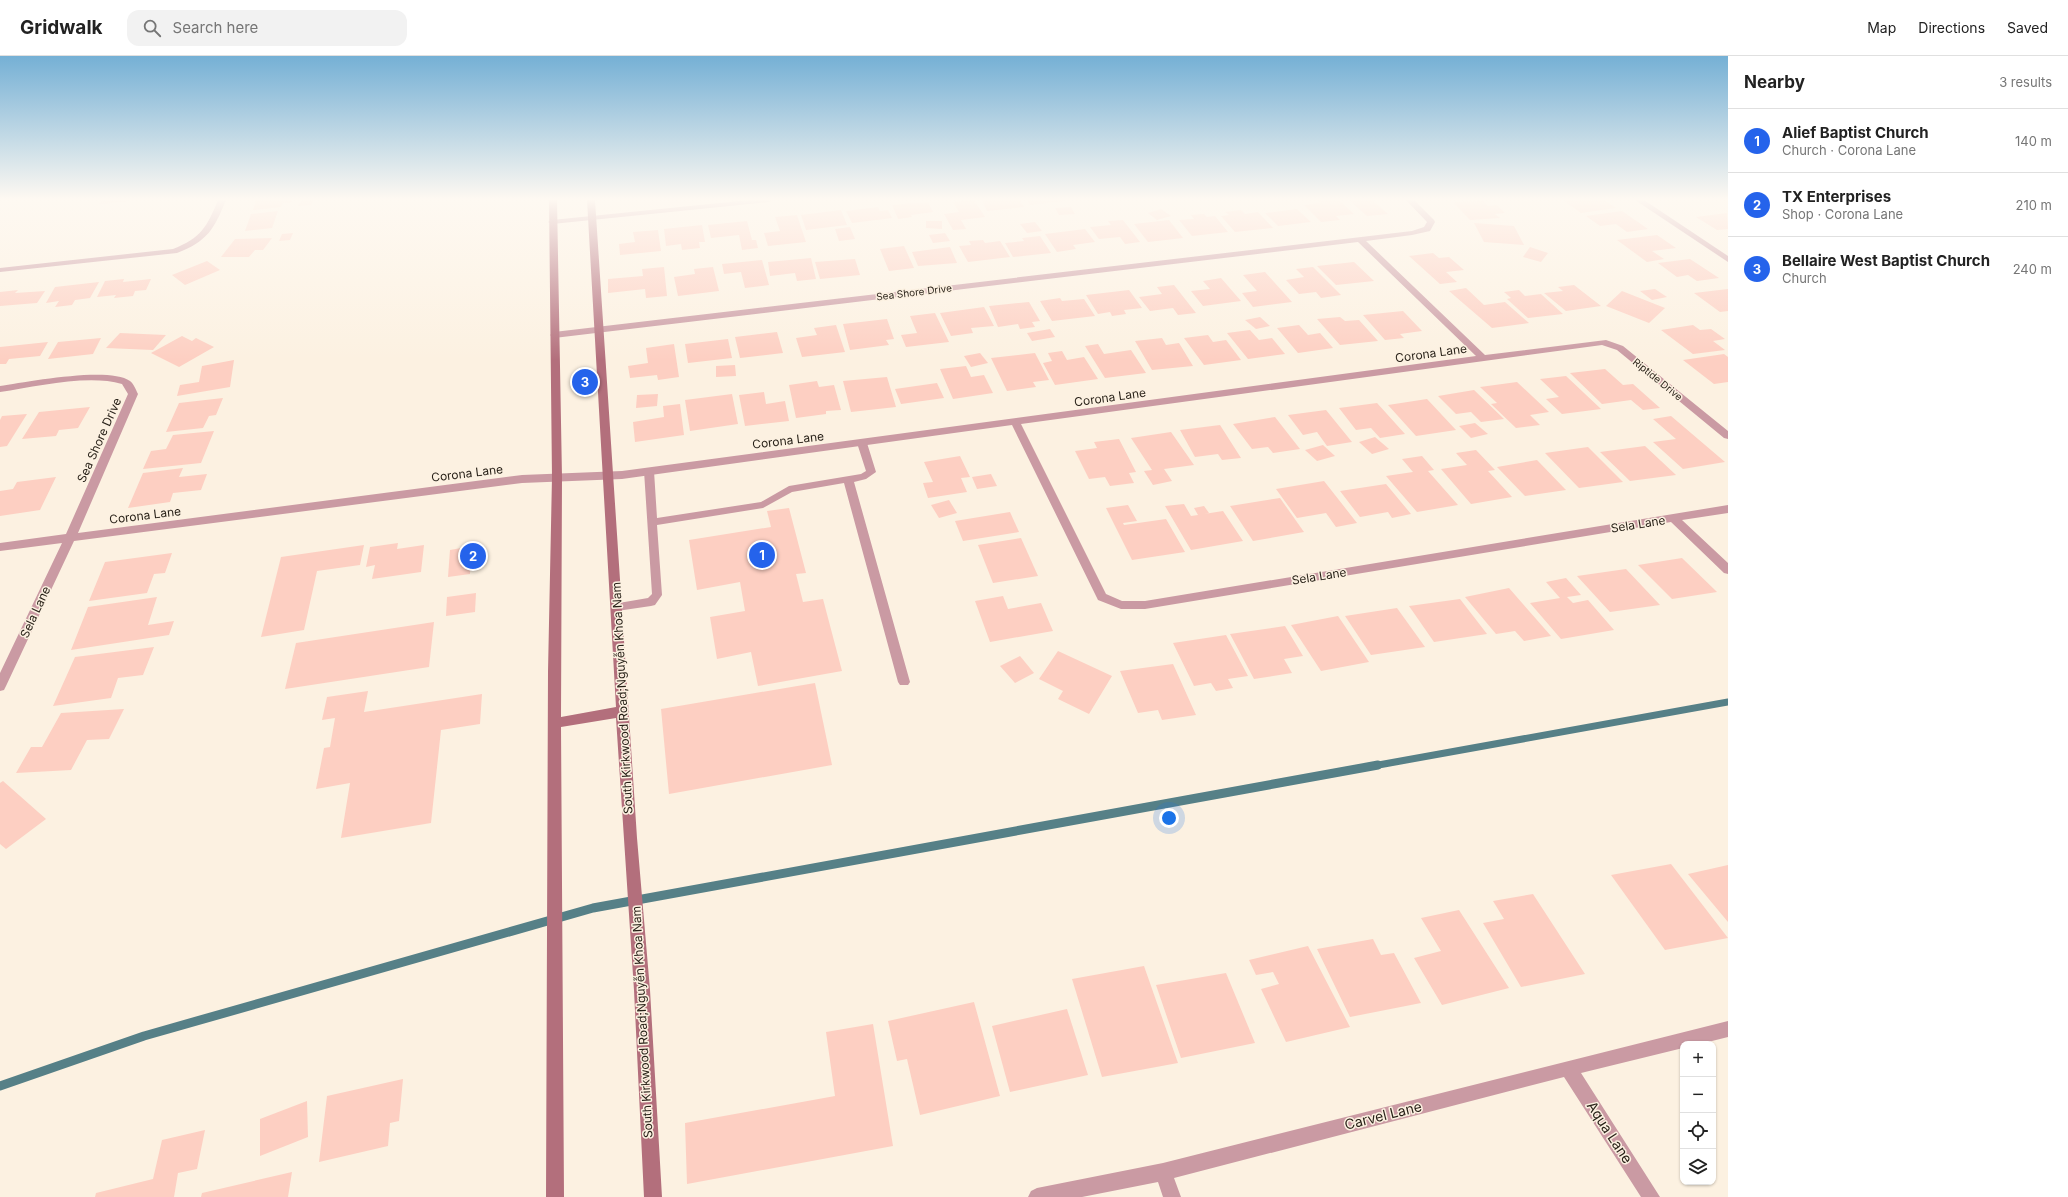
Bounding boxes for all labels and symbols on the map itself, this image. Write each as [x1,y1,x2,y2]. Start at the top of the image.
street label: Sea Shore Drive [875,281,953,303]
street label: Corona Lane [1394,341,1468,365]
street label: Riptide Drive [1631,355,1685,403]
pin: 3 [572,367,598,397]
street label: Corona Lane [1073,385,1147,409]
street label: Sea Shore Drive [74,395,124,485]
street label: Corona Lane [751,428,825,452]
street label: Corona Lane [430,461,504,485]
street label: Corona Lane [108,503,182,527]
street label: Sela Lane [1610,512,1666,536]
pin: 1 [749,540,775,570]
pin: 2 [460,541,486,571]
street label: Sela Lane [1291,564,1347,588]
street label: South Kirkwood Road;Nguyễn Khoa Nam [608,582,636,814]
street label: Sela Lane [17,584,53,640]
your location [1159,808,1179,828]
street label: South Kirkwood Road;Nguyễn Khoa Nam [628,906,656,1138]
street label: Carvel Lane [1343,1097,1423,1133]
street label: Aqua Lane [1584,1098,1636,1166]

